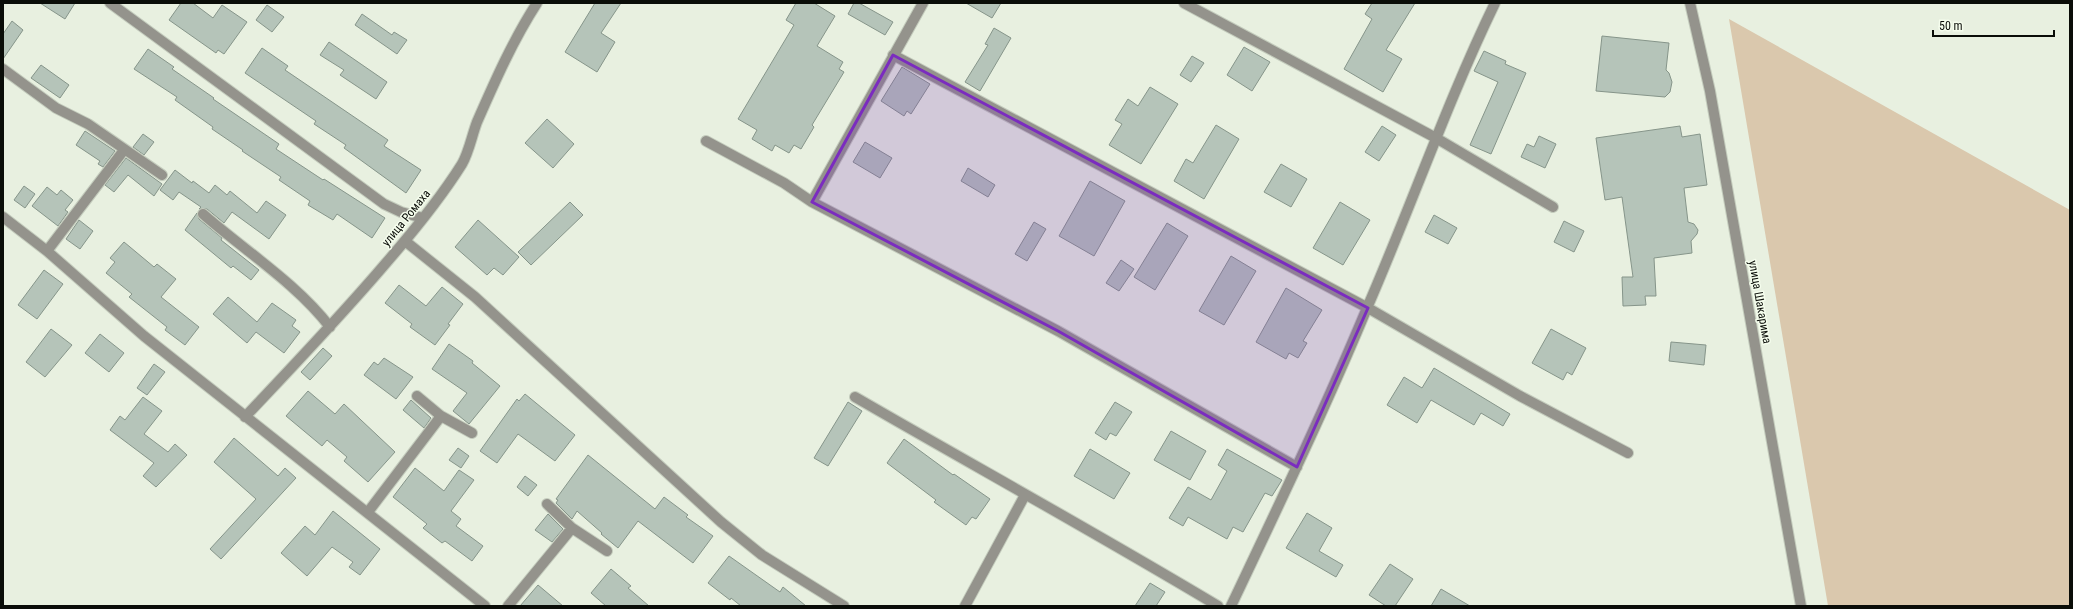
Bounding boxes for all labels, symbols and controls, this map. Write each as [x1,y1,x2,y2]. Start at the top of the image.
scale bar [1933,12,2054,38]
text: 50 m [1939,19,1963,33]
street label: улица Ромаха [379,187,433,249]
street label: улица Шакарима [1746,259,1774,345]

